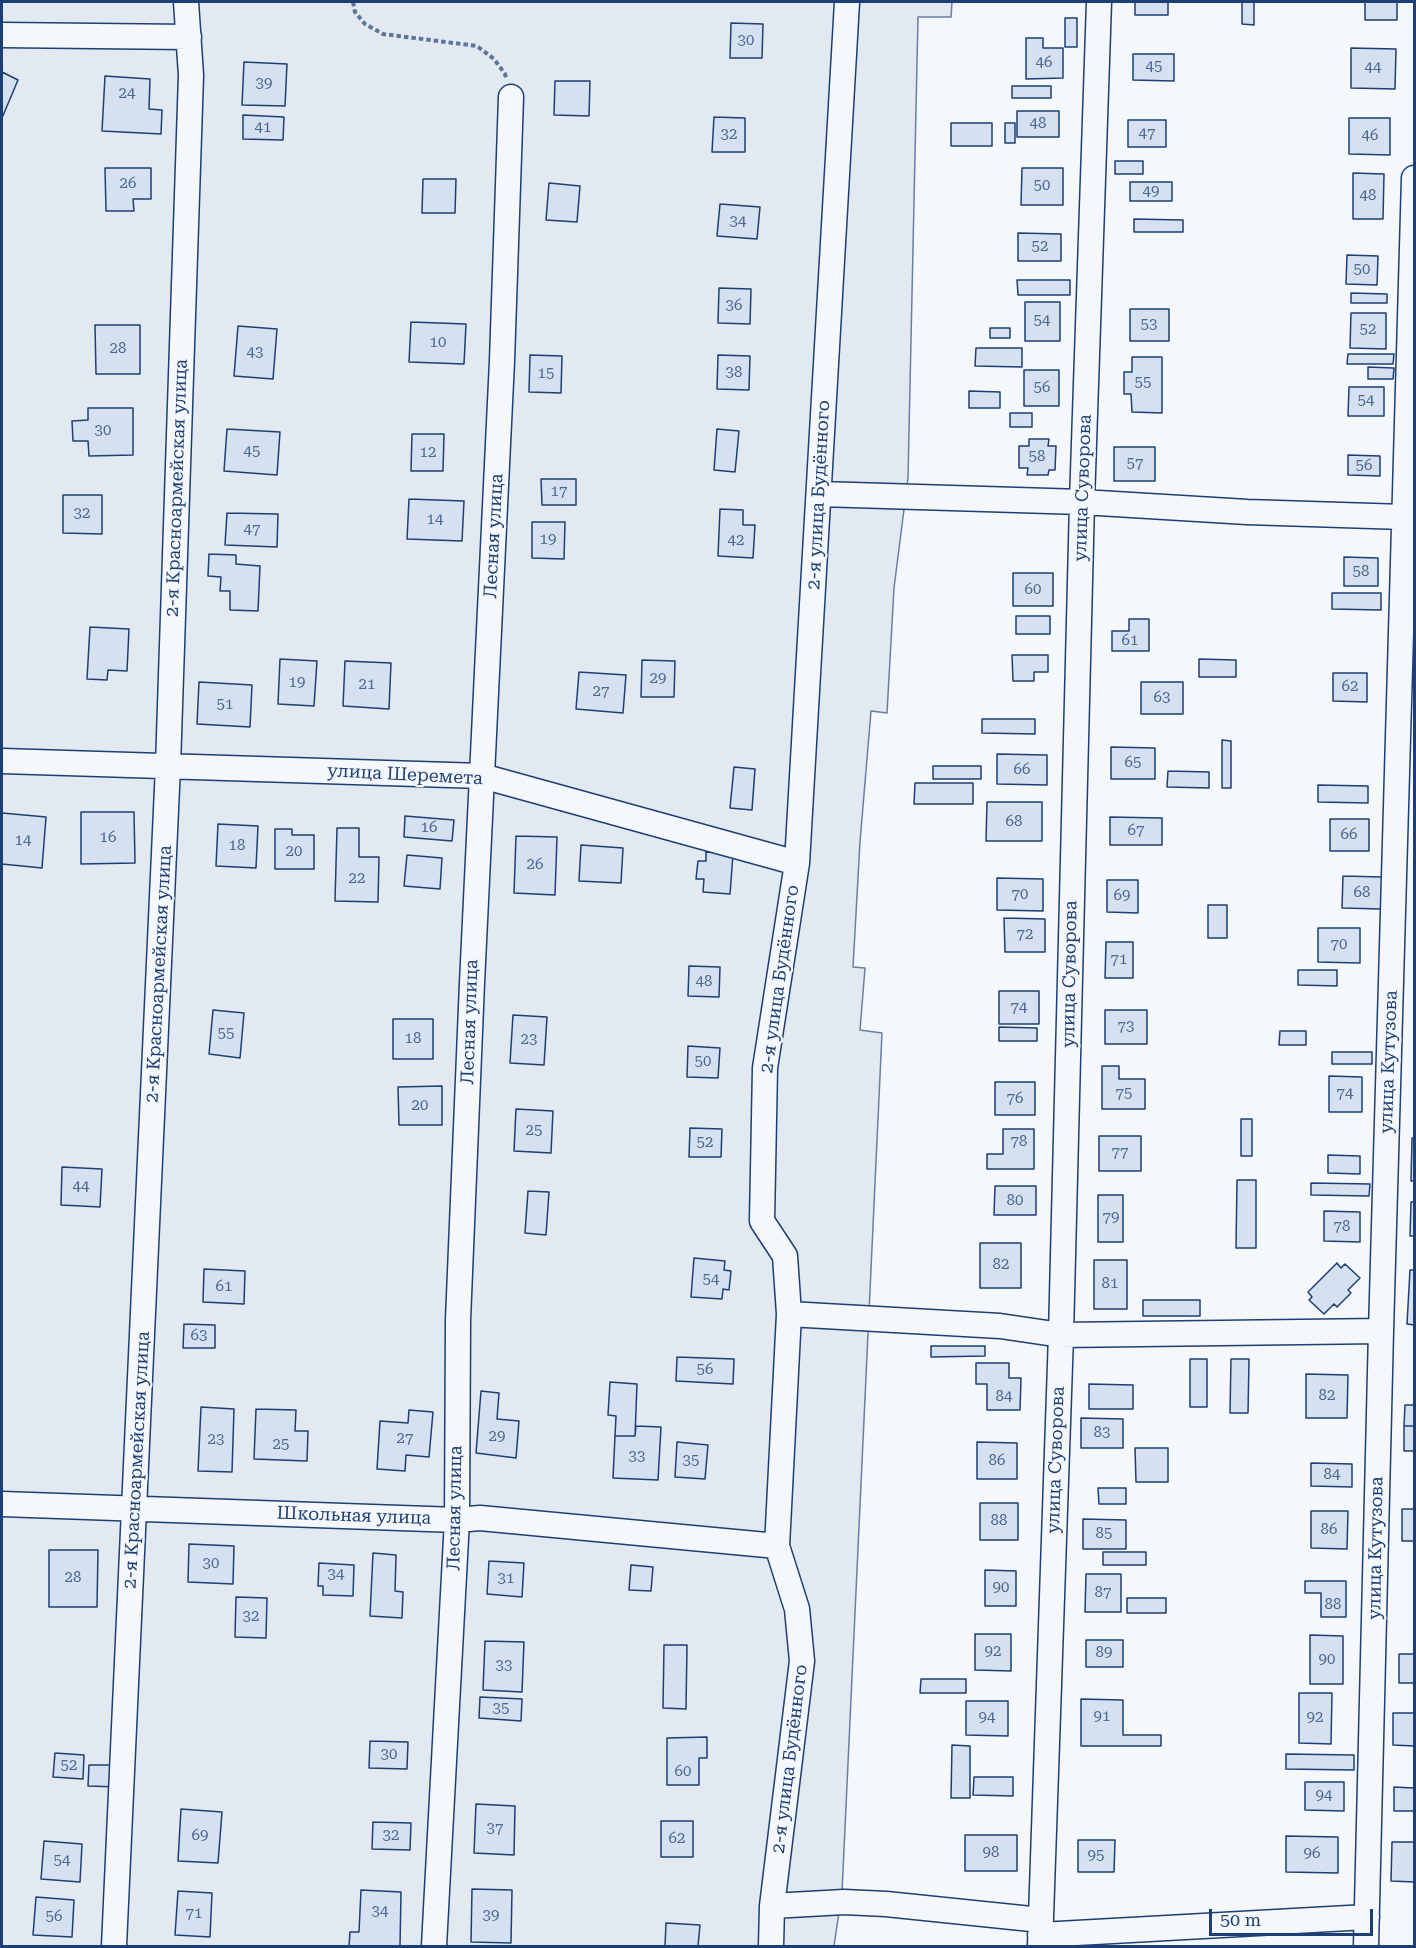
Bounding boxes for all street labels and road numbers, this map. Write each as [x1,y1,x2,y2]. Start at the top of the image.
street label: 2-я Красноармейская улица [162,359,192,617]
street label: 2-я улица Будённого [803,400,835,590]
street label: улица Суворова [1070,414,1096,562]
street label: Лесная улица [480,473,508,599]
street label: улица Шеремета [327,760,483,790]
street label: 2-я Красноармейская улица [141,845,177,1103]
street label: 2-я улица Будённого [756,883,804,1075]
street label: улица Суворова [1058,900,1082,1048]
street label: Лесная улица [457,959,483,1085]
street label: улица Кутузова [1376,990,1402,1134]
street label: 2-я Красноармейская улица [119,1331,155,1589]
street label: улица Суворова [1043,1386,1069,1534]
street label: Лесная улица [443,1445,467,1571]
street label: улица Кутузова [1364,1476,1388,1620]
street label: Школьная улица [276,1503,432,1529]
street label: 2-я улица Будённого [768,1663,812,1855]

